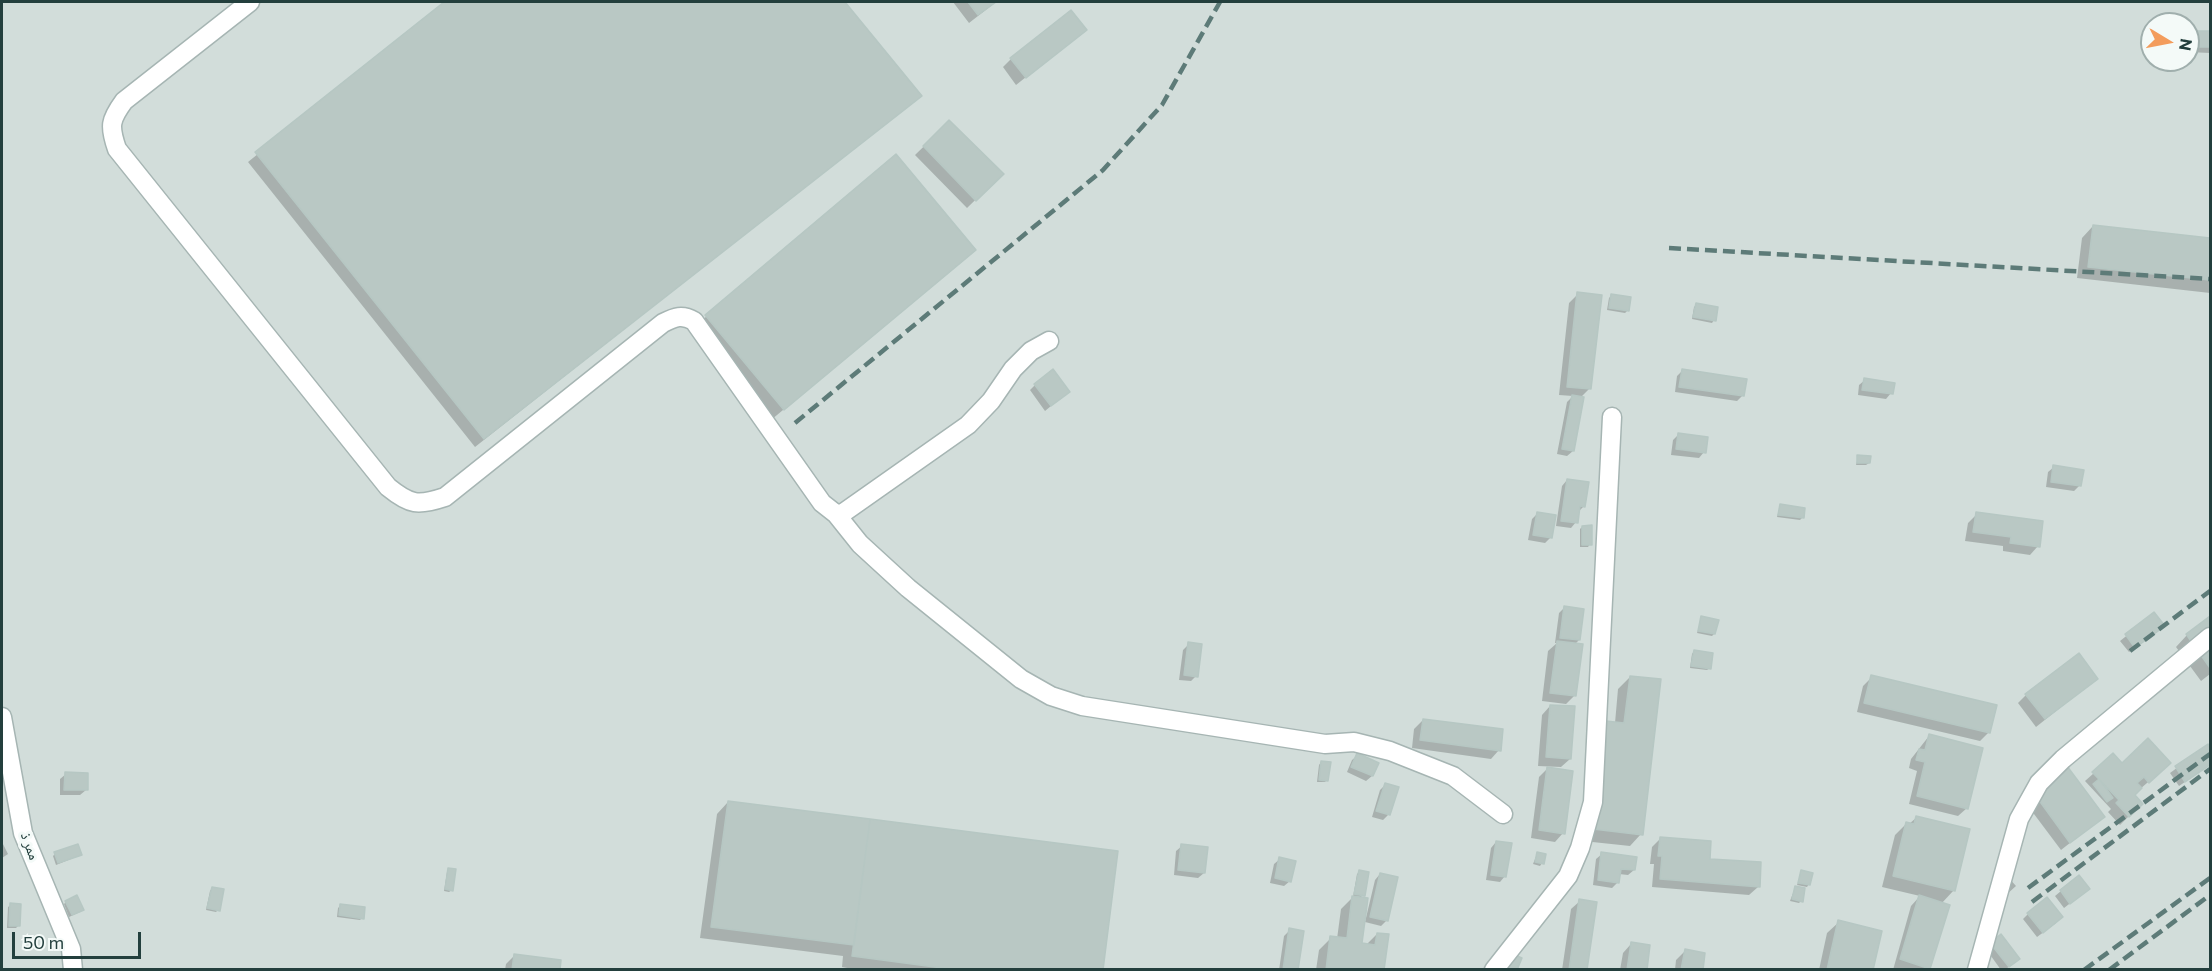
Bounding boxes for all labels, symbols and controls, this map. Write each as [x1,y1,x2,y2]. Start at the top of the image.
north arrow [2140,12,2200,72]
text: N [2176,37,2197,52]
street label: ممر ذ [17,830,43,862]
scale bar [15,920,144,958]
text: 50 m [23,931,64,953]

